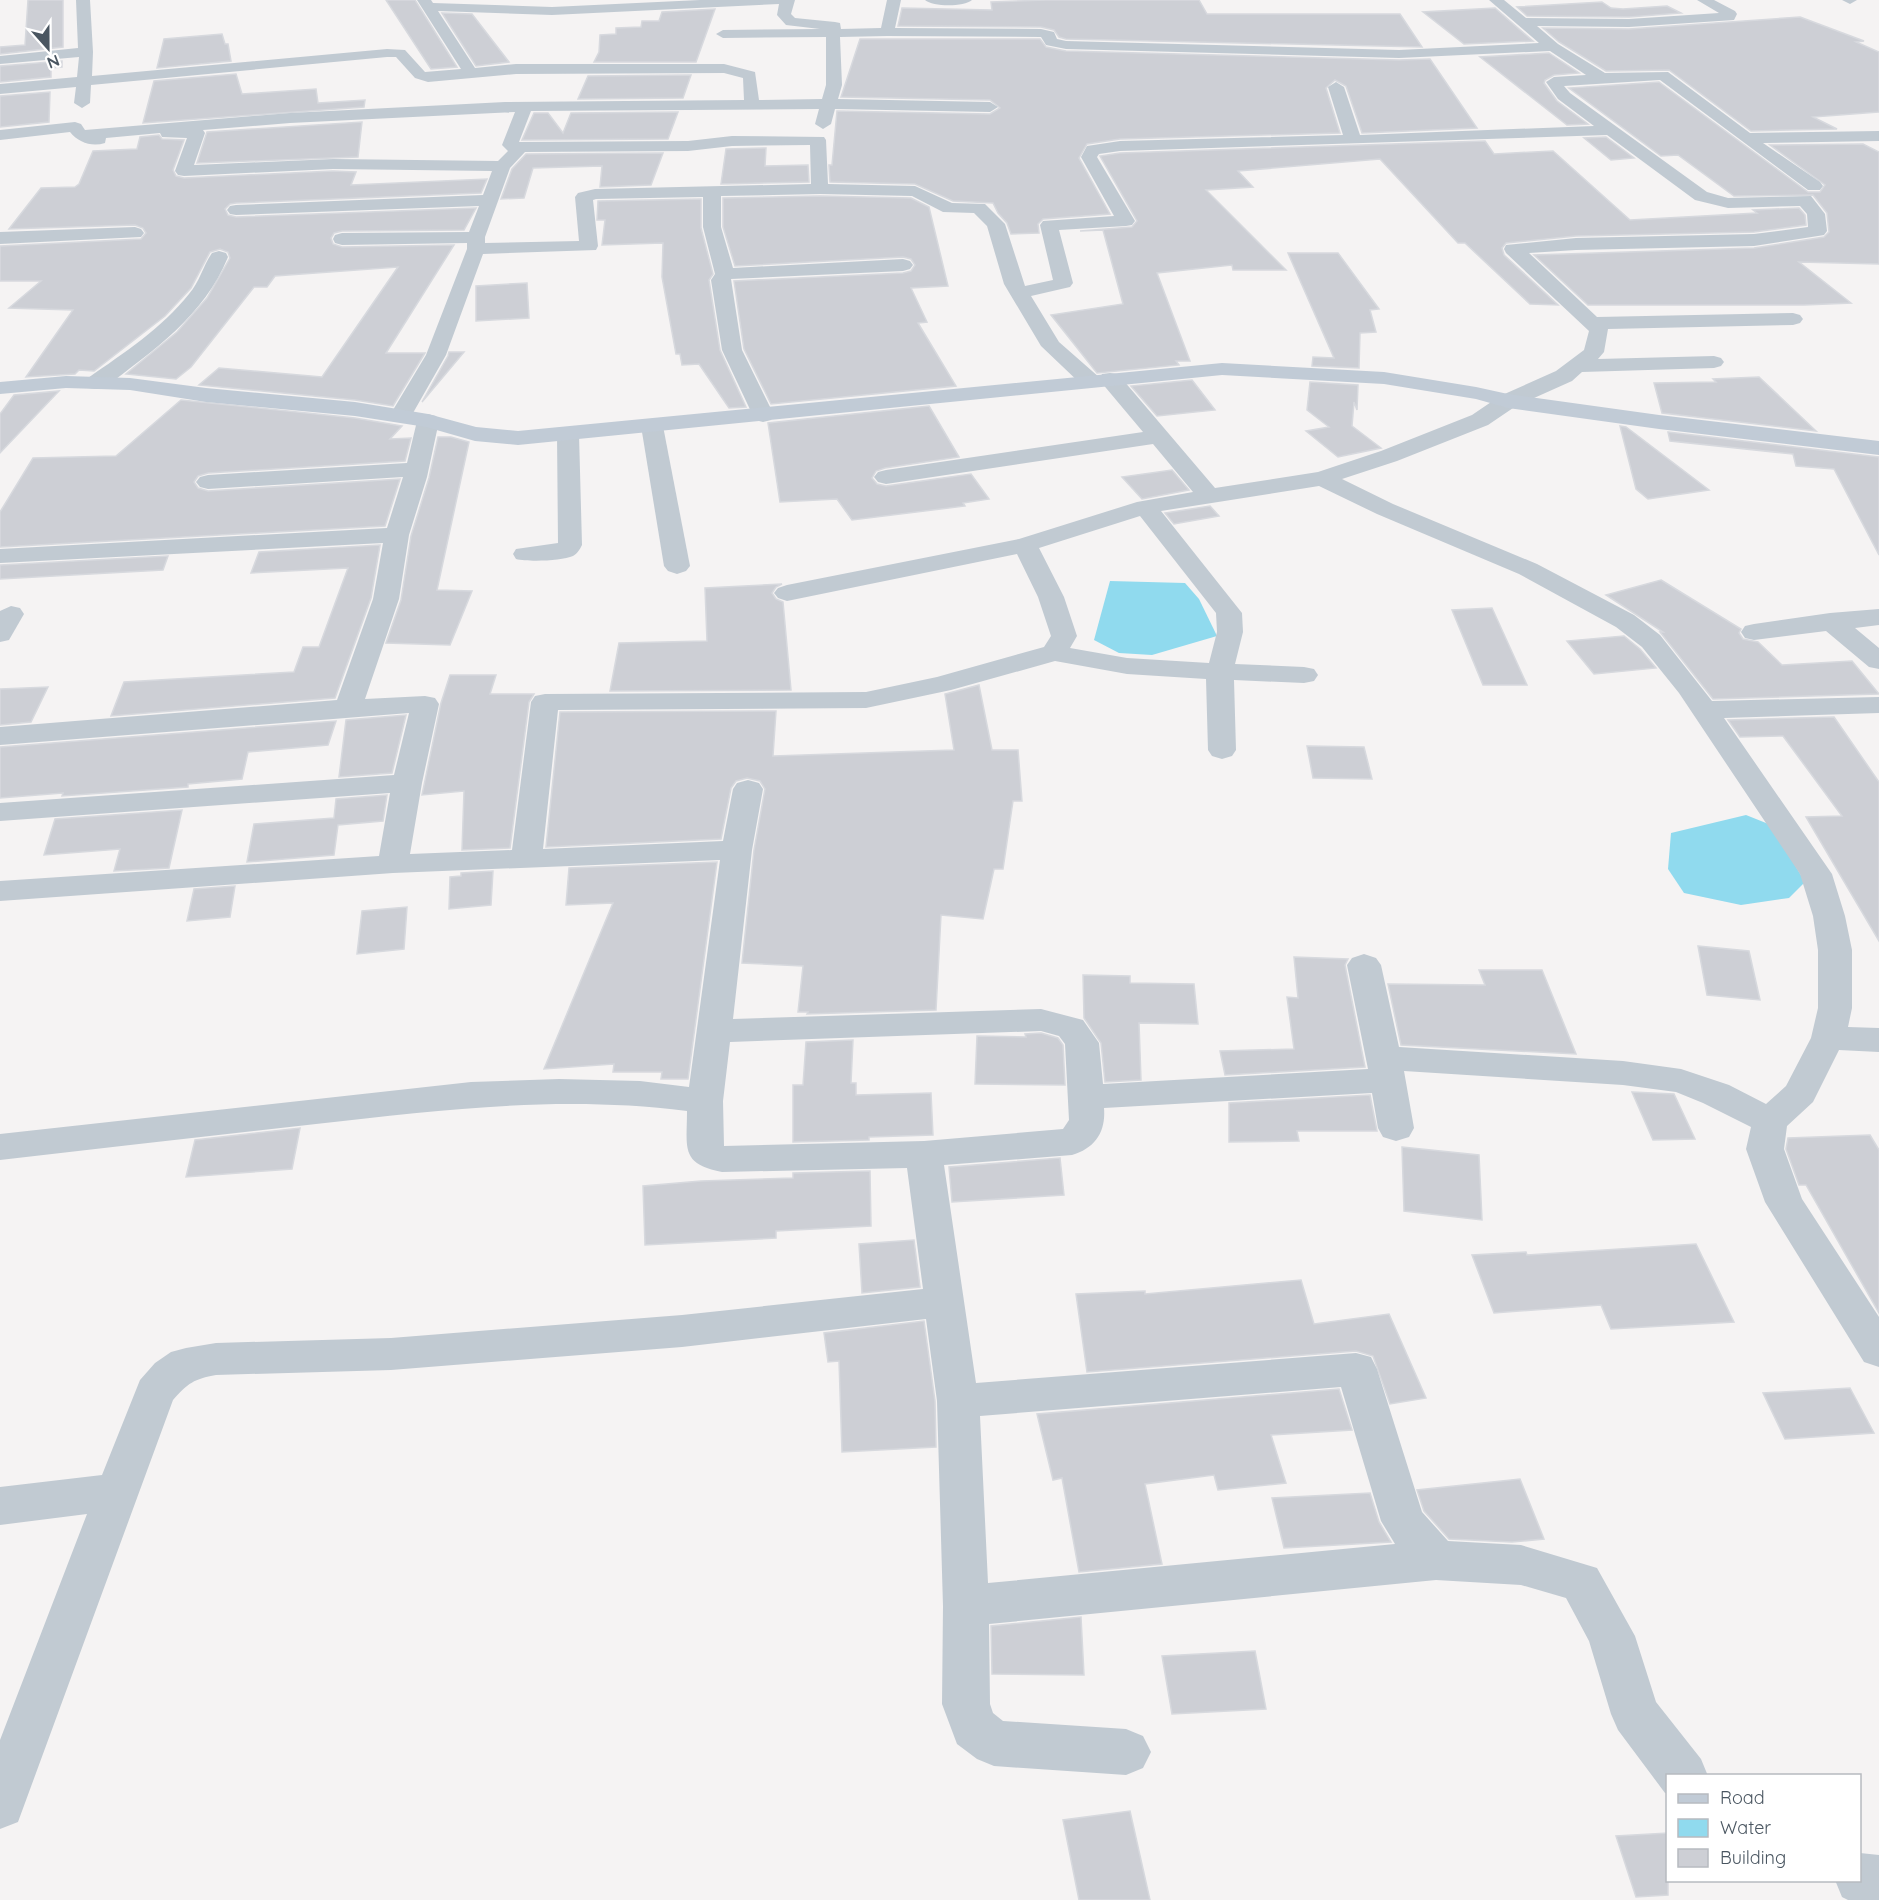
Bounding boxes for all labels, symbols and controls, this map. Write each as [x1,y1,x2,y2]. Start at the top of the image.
north arrow [18,18,78,78]
text: N [44,51,62,73]
legend [1666,1774,1861,1882]
text: Road [1720,1786,1765,1809]
text: Water [1720,1816,1771,1839]
text: Building [1720,1846,1786,1869]

